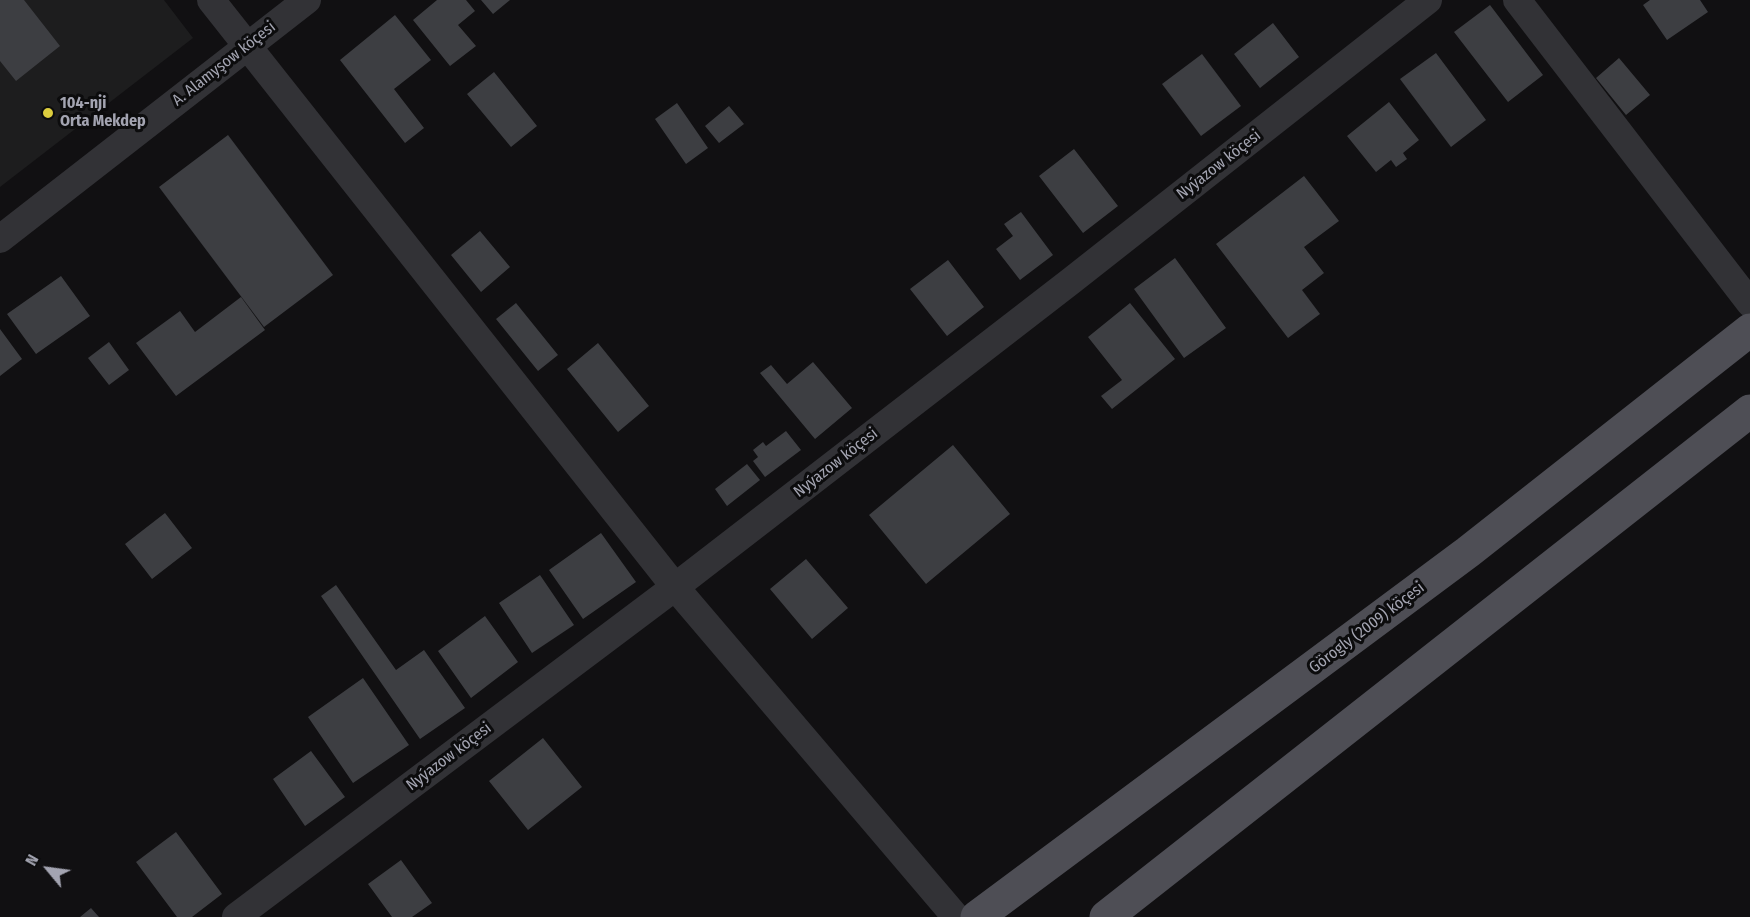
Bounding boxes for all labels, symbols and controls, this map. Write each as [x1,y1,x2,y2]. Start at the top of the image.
street label: A. Alamyşow köçesi [169,18,279,110]
place label: 104-nji Orta Mekdep [60,94,146,132]
marker: 104-nji Orta Mekdep [41,106,55,120]
street label: Nyýazow köçesi [1173,126,1265,204]
street label: Nyýazow köçesi [790,424,882,502]
street label: Görogly (2009) köçesi [1306,578,1428,678]
street label: Nyýazow köçesi [403,719,495,795]
north arrow [18,839,78,899]
text: N [21,851,42,869]

